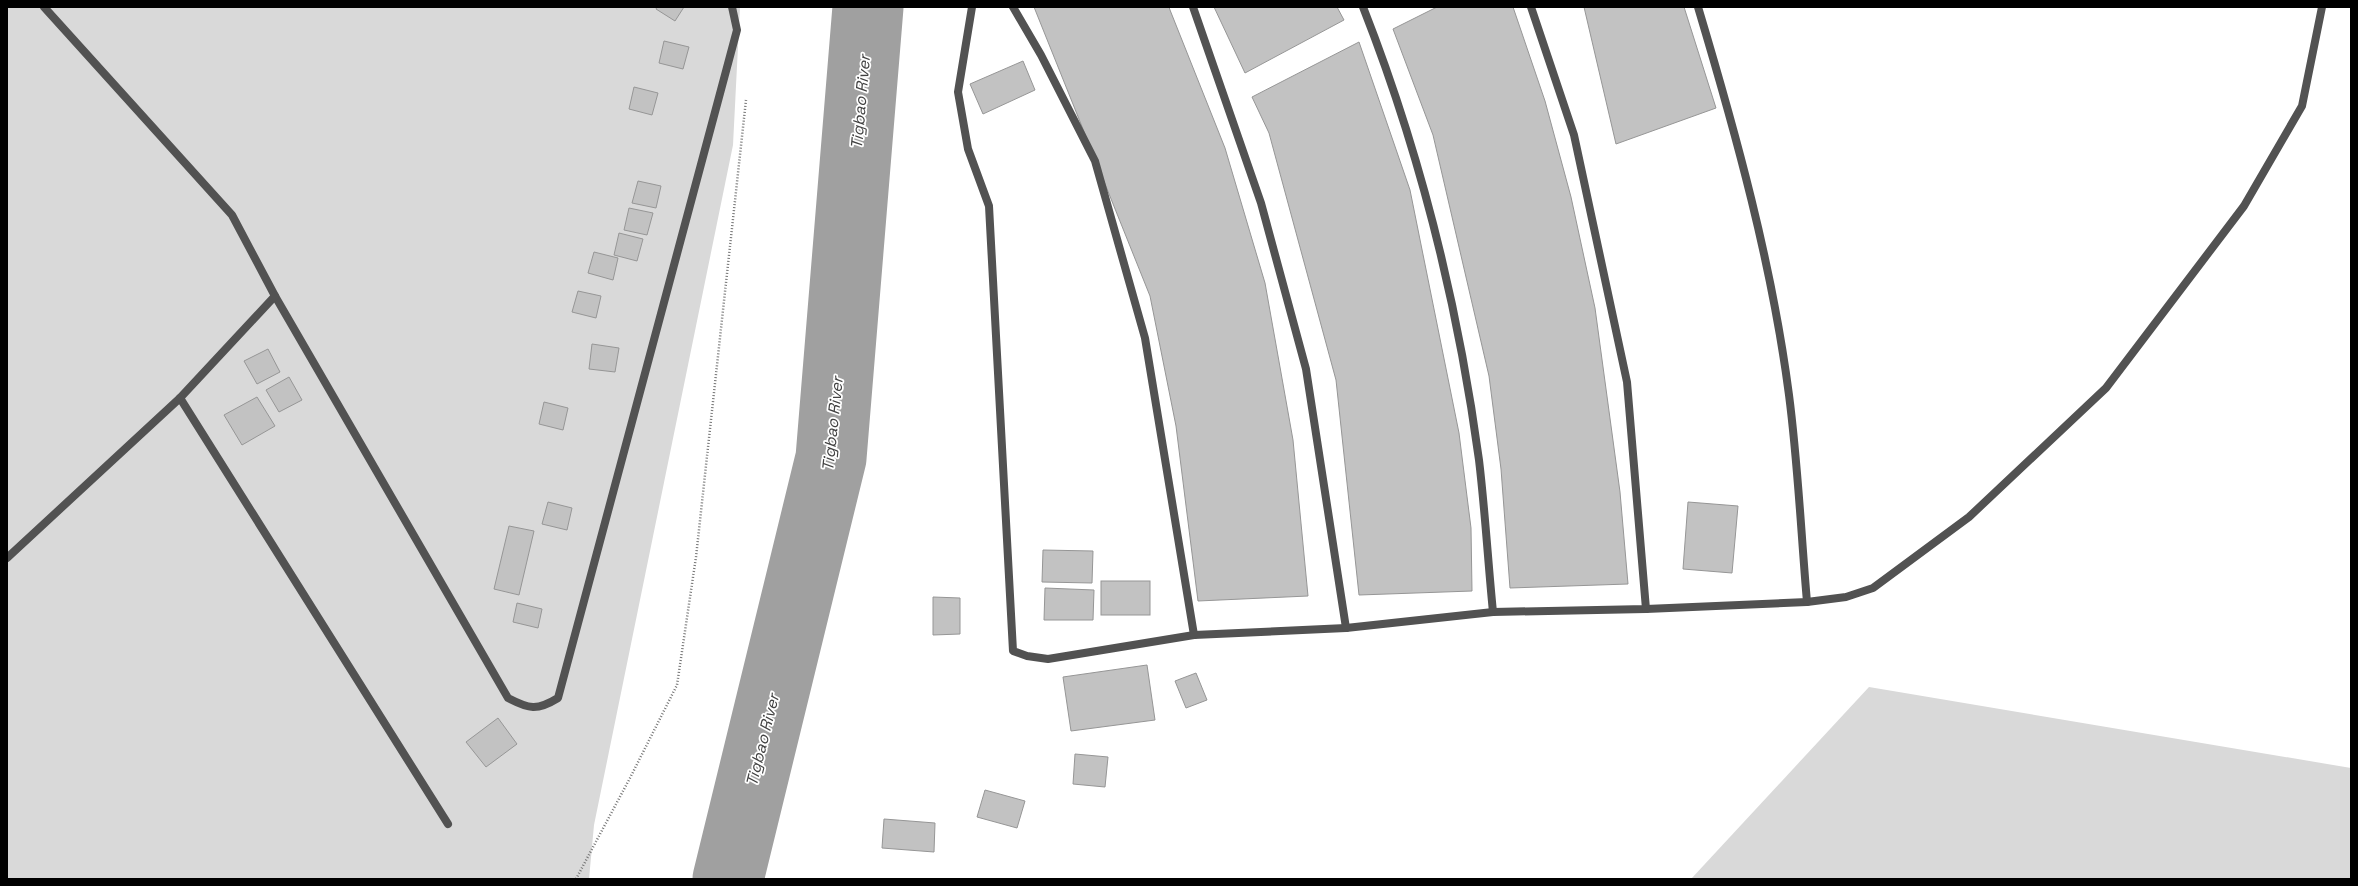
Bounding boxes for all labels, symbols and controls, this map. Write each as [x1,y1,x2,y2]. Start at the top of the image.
water label: Tigbao River [846,52,875,150]
water label: Tigbao River [817,374,848,472]
water label: Tigbao River [741,690,785,789]

